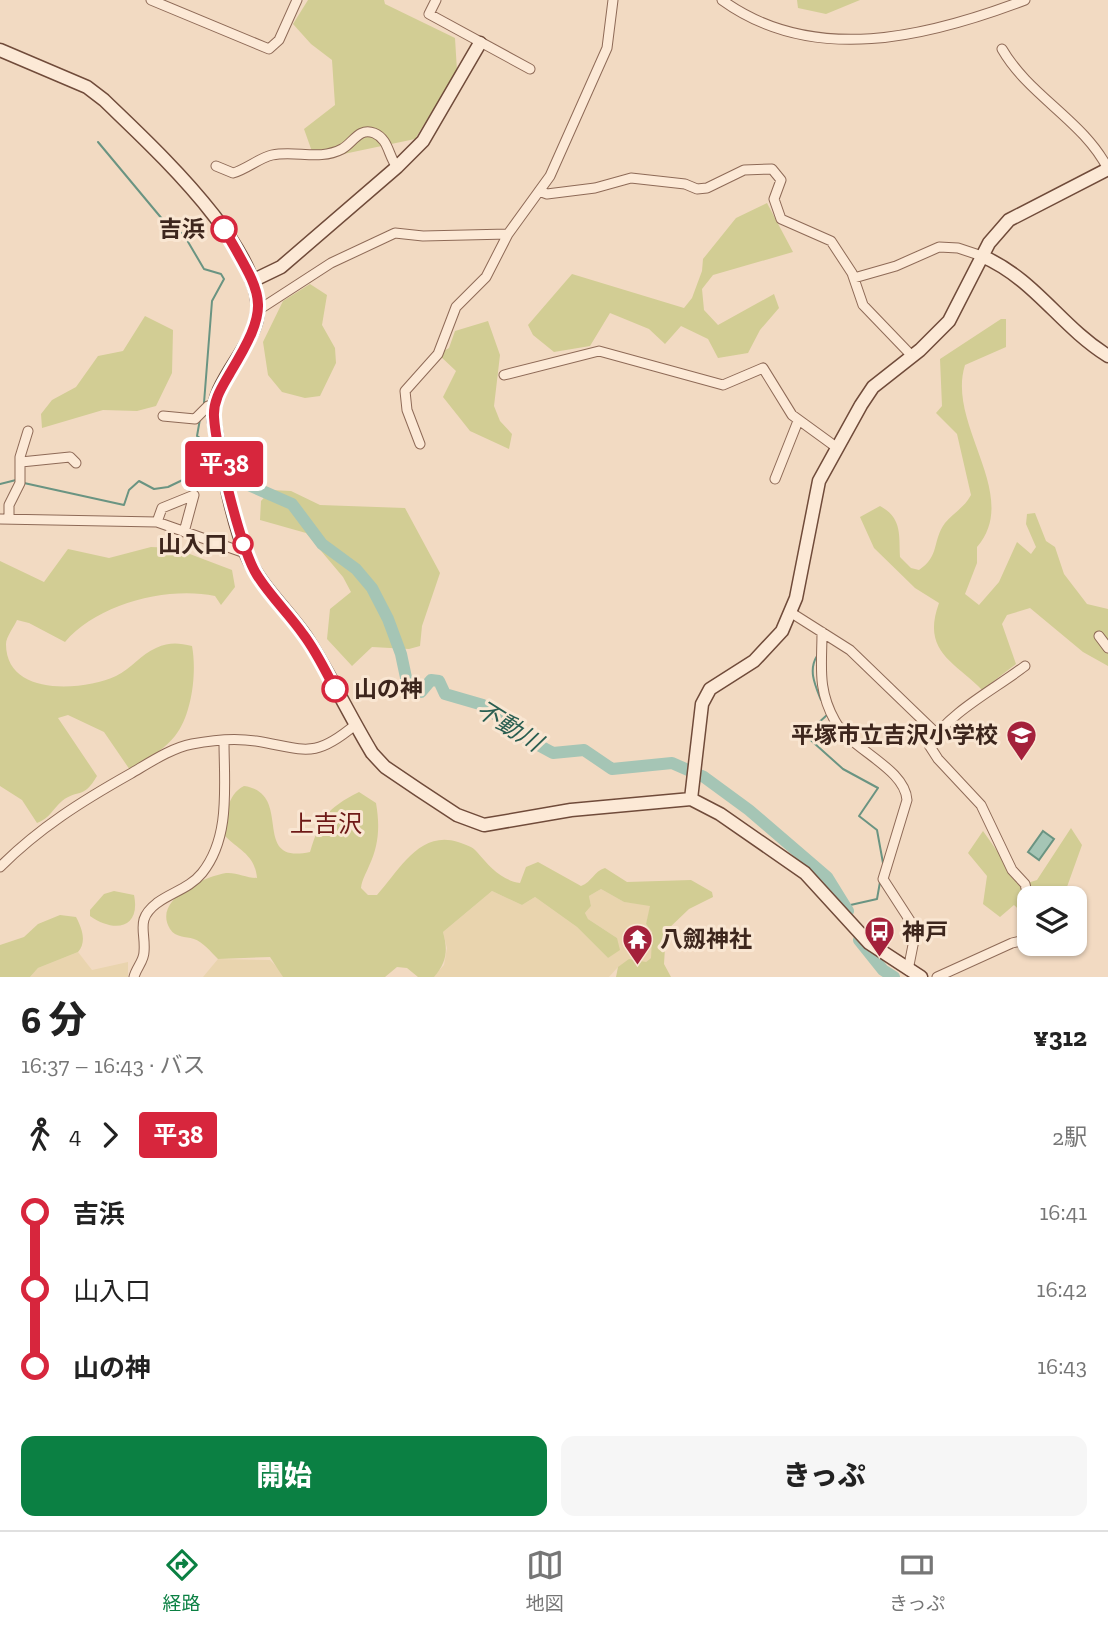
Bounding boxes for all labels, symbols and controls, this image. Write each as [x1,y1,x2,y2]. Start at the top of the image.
place label: 吉浜 [159,215,205,243]
marker: 吉浜 [211,216,237,242]
line badge: 平38 [184,441,264,487]
text: 平38 [199,449,249,478]
place label: 山入口 [158,530,227,558]
marker: 山入口 [233,534,253,554]
place label: 山の神 [354,675,423,703]
marker: 山の神 [322,676,348,702]
water label: 不動川 [471,694,550,759]
school or university icon: 平塚市立吉沢小学校 [1004,718,1038,762]
place label: 平塚市立吉沢小学校 [791,721,998,749]
district label: 上吉沢 [290,809,362,838]
map controls [1017,886,1087,956]
button: layers [1017,886,1087,956]
bus stop icon: 神戸 [862,915,896,959]
place label: 神戸 [902,918,948,946]
temple icon: 八劔神社 [620,922,654,966]
place label: 八劔神社 [660,925,752,953]
text: 6 分 [21,997,86,1043]
text: ¥312 [1033,1021,1087,1053]
text: 16:37 – 16:43 · バス [21,1051,205,1079]
icon: walk [21,1116,59,1154]
icon: forward [91,1116,129,1154]
text: 平38 [153,1120,203,1149]
text: 4 [69,1121,81,1149]
text: 2駅 [1052,1123,1087,1151]
text: 吉浜 [73,1198,125,1230]
text: 16:41 [1040,1198,1087,1226]
text: 山入口 [73,1275,151,1307]
text: 16:42 [1037,1275,1087,1303]
text: 山の神 [73,1352,151,1384]
text: 16:43 [1037,1352,1087,1380]
button: 開始 [21,1436,547,1516]
button: きっぷ [561,1436,1087,1516]
tab: 経路 [163,1546,201,1615]
tab: 地図 [526,1546,564,1615]
tab: きっぷ [889,1546,945,1615]

